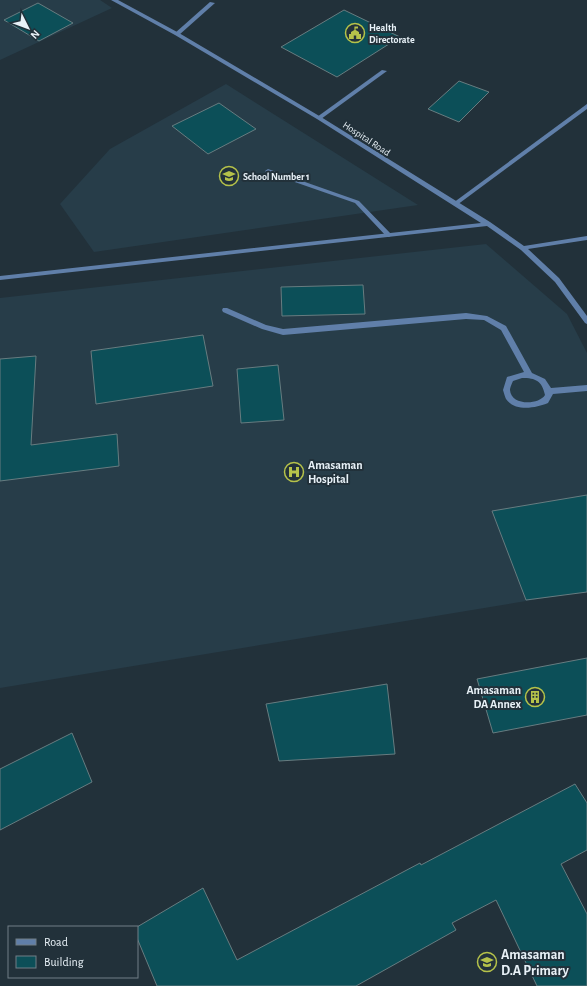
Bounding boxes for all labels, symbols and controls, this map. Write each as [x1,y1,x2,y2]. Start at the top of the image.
north arrow [8,8,48,48]
public building icon: Health Directorate [344,22,366,44]
place label: Health Directorate [369,23,415,45]
text: N [28,28,42,41]
street label: Hospital Road [341,120,392,158]
school or university icon: School Number 1 [218,165,240,187]
place label: School Number 1 [243,172,310,182]
place label: Amasaman Hospital [308,459,363,485]
hospital icon: Amasaman Hospital [283,461,305,483]
place label: Amasaman DA Annex [466,684,521,710]
building icon: Amasaman DA Annex [524,686,546,708]
legend [8,926,138,978]
text: Road [44,936,68,948]
place label: Amasaman D.A Primary [501,948,569,978]
school or university icon: Amasaman D.A Primary [476,951,498,973]
text: Building [44,956,84,968]

